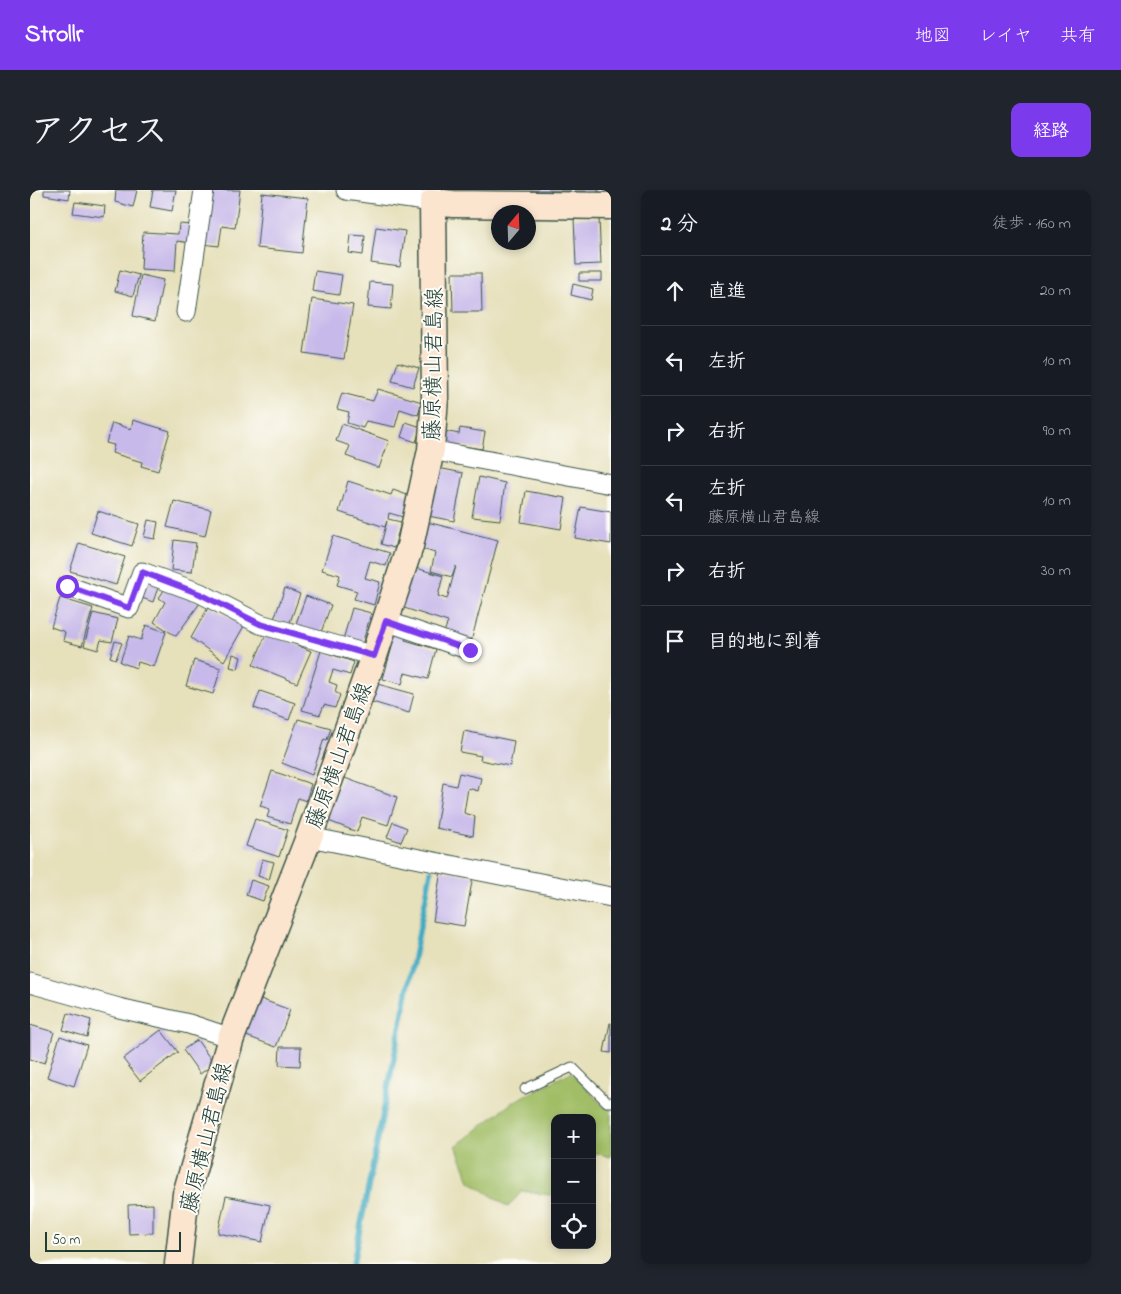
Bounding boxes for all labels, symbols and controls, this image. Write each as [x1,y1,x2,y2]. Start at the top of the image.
text: Strollr [25,18,83,53]
text: 地図 [915,24,951,50]
text: レイヤ [979,24,1032,50]
text: 共有 [1060,24,1096,50]
button: 経路 [1011,103,1091,157]
text: アクセス [30,108,168,159]
north arrow [491,205,536,250]
text: 2 分 [661,210,698,240]
text: 徒歩 · 160 m [992,212,1071,236]
icon: ahead [661,277,689,305]
text: 直進 [708,279,746,306]
text: 20 m [1040,279,1071,303]
street label: 藤原横山君島線 [418,287,452,441]
icon: left [661,347,689,375]
text: 左折 [708,349,746,376]
text: 10 m [1043,349,1071,373]
icon: right [661,417,689,445]
text: 右折 [708,419,746,446]
text: 90 m [1043,419,1071,443]
text: 左折 [708,476,746,503]
icon: left [661,487,689,515]
text: 10 m [1043,489,1071,513]
text: 藤原横山君島線 [708,506,820,530]
icon: right [661,557,689,585]
text: 右折 [708,559,746,586]
text: 30 m [1041,559,1071,583]
route start [56,575,79,598]
icon: arrive [661,627,689,655]
text: 目的地に到着 [708,629,822,656]
route end [459,639,482,662]
street label: 藤原横山君島線 [299,678,382,834]
street label: 藤原横山君島線 [174,1059,242,1216]
map controls [551,1114,596,1249]
button: + [551,1114,596,1159]
button: − [551,1159,596,1204]
button: locate [551,1204,596,1249]
scale bar [45,1229,181,1252]
text: 50 m [52,1230,80,1251]

